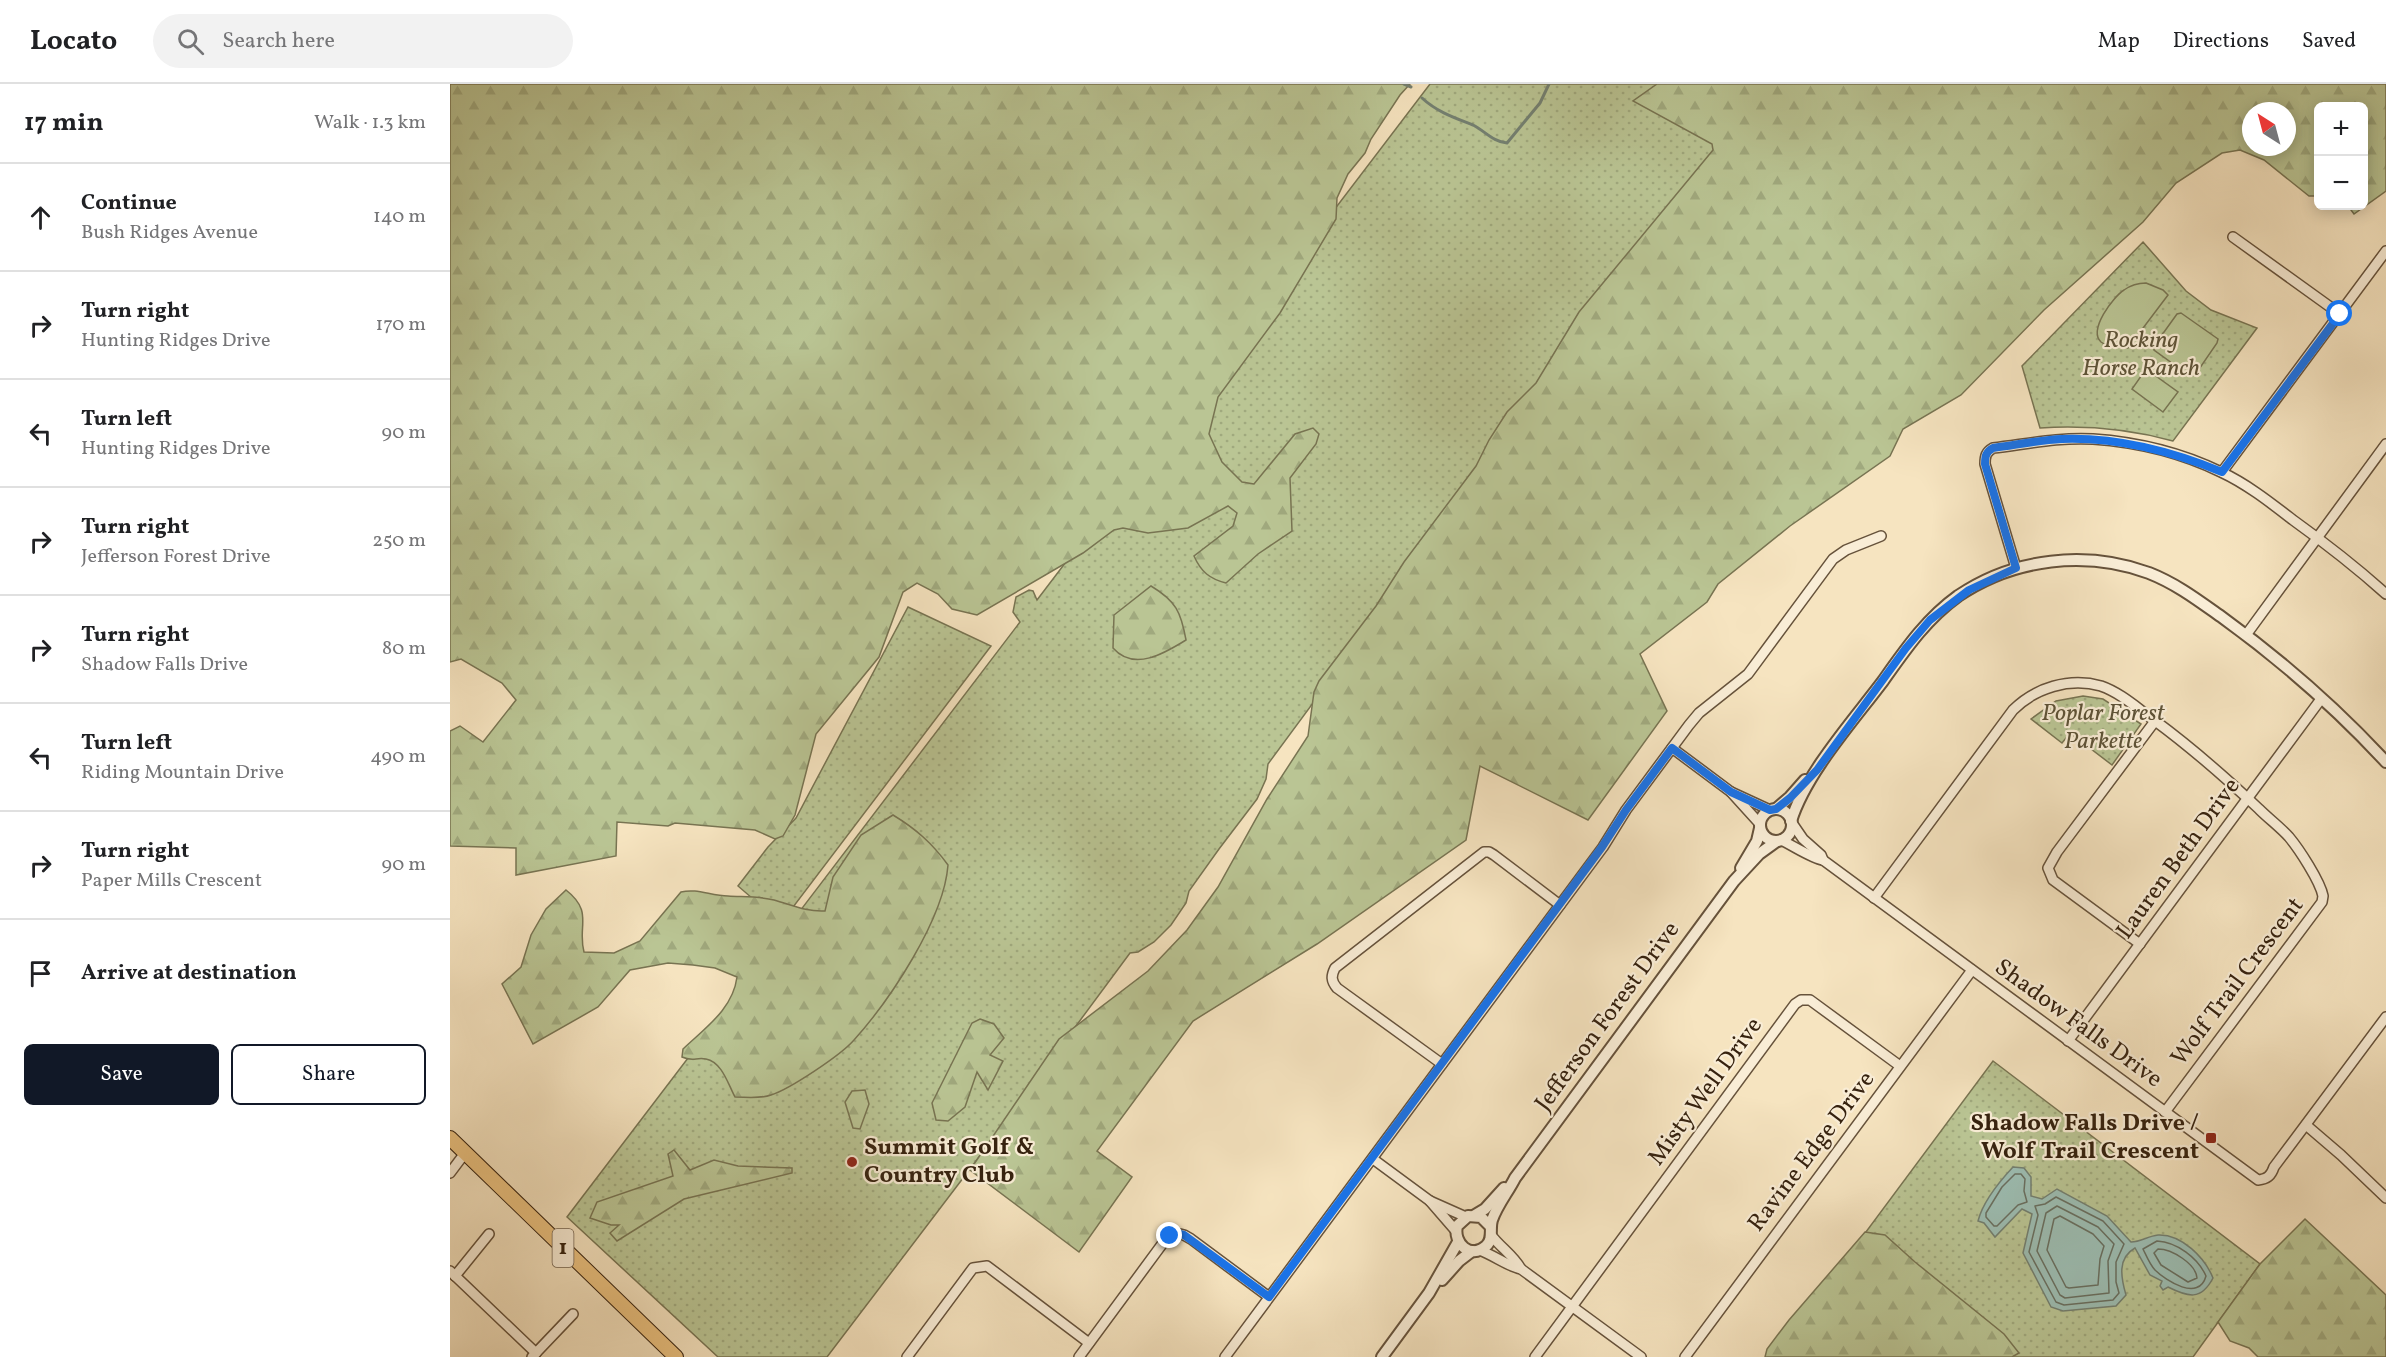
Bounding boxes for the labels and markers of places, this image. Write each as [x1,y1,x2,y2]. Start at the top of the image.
place label: Shadow Falls Drive / Wolf Trail Crescent [1971,1107,2199,1169]
place label: Summit Golf & Country Club [864,1131,1034,1193]
marker: Shadow Falls Drive / Wolf Trail Crescent [2204,1131,2218,1145]
marker: Summit Golf & Country Club [845,1155,859,1169]

